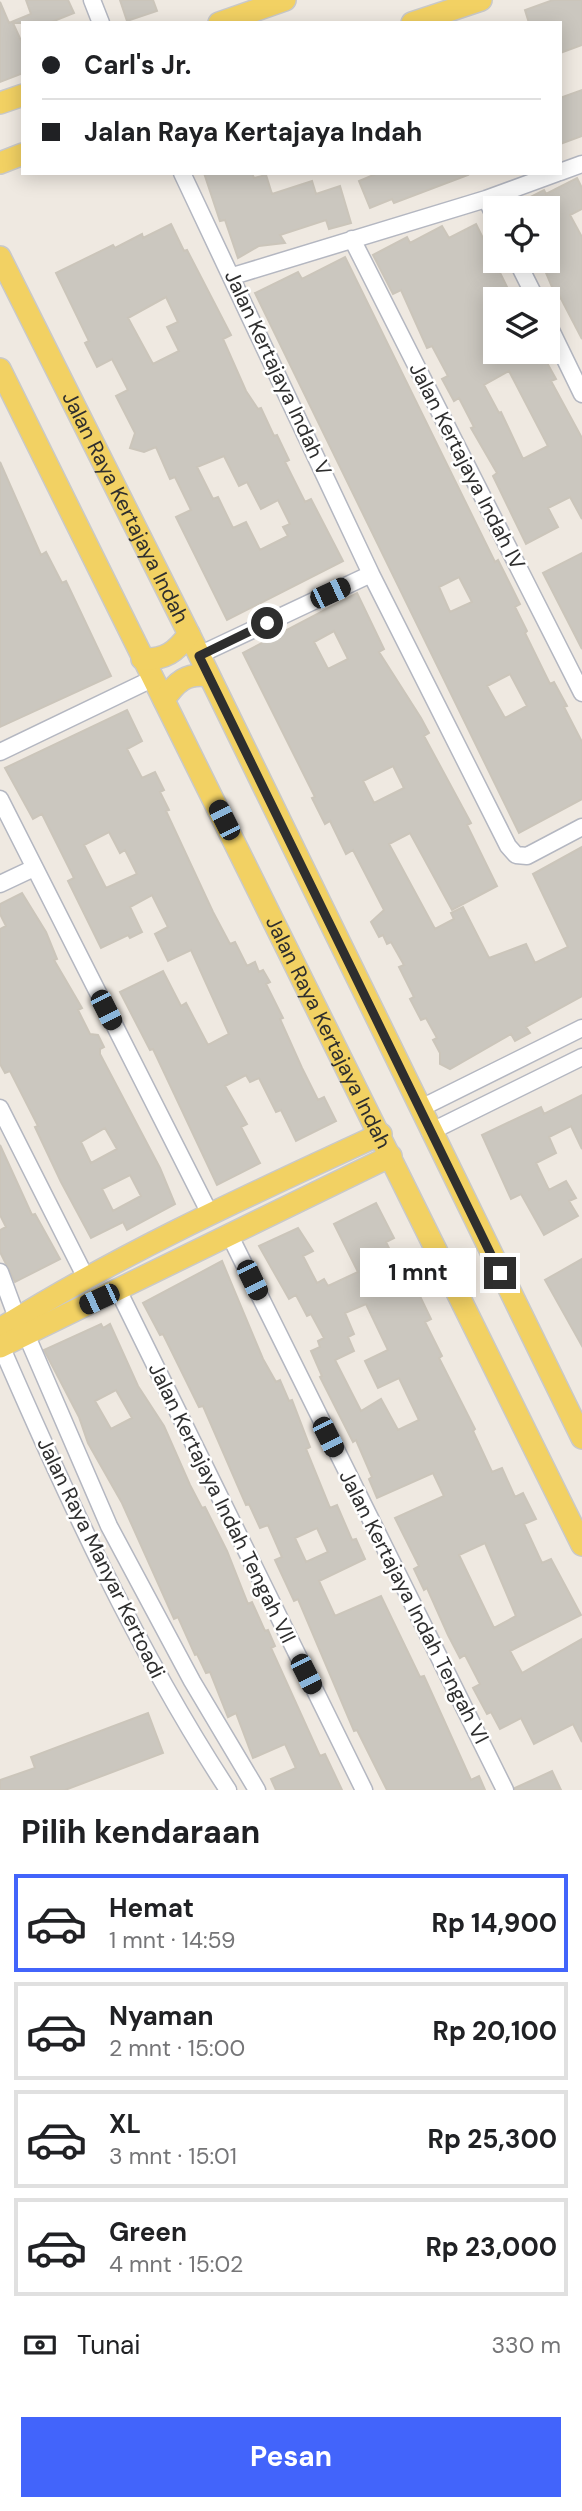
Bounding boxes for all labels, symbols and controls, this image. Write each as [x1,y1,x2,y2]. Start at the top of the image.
text: Carl's Jr. [84,48,191,82]
text: Jalan Raya Kertajaya Indah [84,115,422,149]
map controls [483,196,560,364]
button: locate [483,196,560,273]
street label: Jalan Kertajaya Indah V [218,266,338,480]
button: layers [483,287,560,364]
street label: Jalan Kertajaya Indah IV [403,358,531,574]
street label: Jalan Raya Kertajaya Indah [56,387,195,628]
car [307,575,354,611]
route start [251,607,283,639]
car [206,797,243,843]
street label: Jalan Raya Kertajaya Indah [259,911,398,1153]
car [88,987,125,1033]
callout: 1 mnt [360,1248,476,1298]
car [234,1257,271,1303]
text: 1 mnt [388,1257,448,1287]
route end [484,1257,516,1289]
car [76,1281,123,1317]
street label: Jalan Kertajaya Indah Tengah VII [142,1358,302,1648]
car [310,1414,347,1460]
street label: Jalan Raya Manyar Kertoadi [30,1433,172,1683]
street label: Jalan Kertajaya Indah Tengah VI [333,1465,495,1749]
car [288,1651,325,1697]
text: Pilih kendaraan [21,1811,260,1853]
text: Hemat [109,1891,194,1925]
icon: car [25,1892,88,1955]
text: Rp 14,900 [432,1906,557,1940]
text: 1 mnt · 14:59 [109,1925,235,1955]
text: Nyaman [109,1999,214,2033]
icon: car [25,2000,88,2063]
text: Rp 20,100 [433,2014,557,2048]
text: 2 mnt · 15:00 [109,2033,245,2063]
text: XL [109,2107,141,2141]
icon: car [25,2108,88,2171]
text: Rp 25,300 [428,2122,557,2156]
text: 3 mnt · 15:01 [109,2141,237,2171]
text: Green [109,2215,187,2249]
icon: car [25,2216,88,2279]
text: Rp 23,000 [425,2230,557,2264]
text: 4 mnt · 15:02 [109,2249,243,2279]
icon: cash [21,2326,59,2364]
text: Tunai [77,2328,141,2362]
text: 330 m [491,2330,561,2360]
button: Pesan [21,2417,561,2497]

